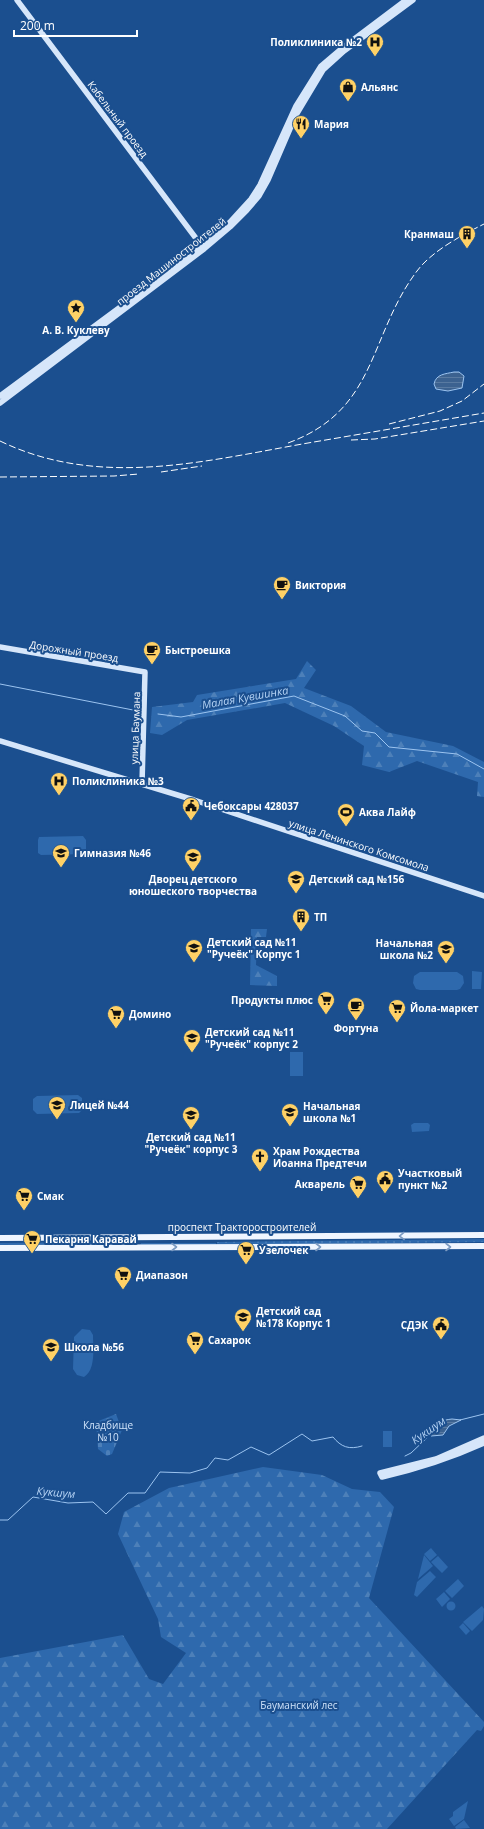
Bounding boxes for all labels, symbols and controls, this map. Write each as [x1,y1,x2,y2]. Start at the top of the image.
scale bar [14,12,137,38]
text: 200 m [20,17,55,34]
hospital icon: Поликлиника №2 [365,32,385,57]
place label: Поликлиника №2 [270,35,362,49]
shop icon: Альянс [338,77,358,102]
street label: Кабельный проезд [85,78,152,160]
place label: Альянс [361,80,398,94]
restaurant icon: Мария [291,114,311,139]
place label: Мария [314,117,349,131]
street label: проезд Машиностроителей [113,214,229,308]
building icon: Кранмаш [457,224,477,249]
place label: Кранмаш [404,227,454,241]
place icon: А. В. Куклеву [66,298,86,323]
place label: А. В. Куклеву [42,323,110,337]
cafe icon: Виктория [272,575,292,600]
place label: Виктория [295,578,346,592]
street label: Дорожный проезд [29,637,120,665]
cafe icon: Быстроешка [142,640,162,665]
place label: Быстроешка [165,643,231,657]
water label: Малая Кувшинка [201,682,289,712]
street label: улица Баумана [127,691,143,765]
hospital icon: Поликлиника №3 [49,771,69,796]
place label: Поликлиника №3 [72,774,164,788]
public building icon: Чебоксары 428037 [181,796,201,821]
place label: Чебоксары 428037 [204,799,299,813]
sports icon: Аква Лайф [336,802,356,827]
place label: Аква Лайф [359,805,416,819]
street label: улица Ленинского Комсомола [287,816,431,874]
school or university icon: Гимназия №46 [51,843,71,868]
place label: Гимназия №46 [74,846,151,860]
school or university icon: Дворец детского юношеского творчества [183,847,203,872]
school or university icon: Детский сад №156 [286,869,306,894]
place label: Дворец детского юношеского творчества [129,872,257,898]
place label: Детский сад №156 [309,872,405,886]
building icon: ТП [291,907,311,932]
place label: ТП [314,910,327,924]
place label: Детский сад №11 "Ручеёк" Корпус 1 [207,935,300,961]
place label: Начальная школа №2 [376,936,433,962]
school or university icon: Детский сад №11 "Ручеёк" Корпус 1 [184,938,204,963]
school or university icon: Начальная школа №2 [436,939,456,964]
supermarket icon: Продукты плюс [316,990,336,1015]
place label: Продукты плюс [231,993,313,1007]
cafe icon: Фортуна [346,996,366,1021]
supermarket icon: Йола-маркет [387,998,407,1023]
place label: Йола-маркет [410,1001,479,1015]
supermarket icon: Домино [106,1004,126,1029]
place label: Домино [129,1007,171,1021]
place label: Фортуна [334,1021,379,1035]
place label: Детский сад №11 "Ручеёк" корпус 2 [205,1025,298,1051]
school or university icon: Детский сад №11 "Ручеёк" корпус 2 [182,1028,202,1053]
school or university icon: Лицей №44 [47,1095,67,1120]
place label: Лицей №44 [70,1098,129,1112]
place label: Начальная школа №1 [303,1099,361,1125]
school or university icon: Начальная школа №1 [280,1102,300,1127]
school or university icon: Детский сад №11 "Ручеёк" корпус 3 [181,1105,201,1130]
place label: Детский сад №11 "Ручеёк" корпус 3 [145,1130,238,1156]
place label: Храм Рождества Иоанна Предтечи [273,1144,367,1170]
church icon: Храм Рождества Иоанна Предтечи [250,1147,270,1172]
place label: Участковый пункт №2 [398,1166,462,1192]
public building icon: Участковый пункт №2 [375,1169,395,1194]
supermarket icon: Акварель [348,1174,368,1199]
place label: Акварель [295,1177,345,1191]
supermarket icon: Смак [14,1186,34,1211]
place label: Смак [37,1189,65,1203]
street label: проспект Тракторостроителей [168,1220,316,1234]
supermarket icon: Пекарня Каравай [22,1229,42,1254]
place label: Пекарня Каравай [45,1232,137,1246]
one-way arrow [399,1232,405,1240]
supermarket icon: Узелочек [236,1240,256,1265]
one-way arrow [445,1242,451,1251]
one-way arrow [171,1243,177,1251]
place label: Узелочек [259,1243,309,1257]
one-way arrow [315,1243,321,1251]
supermarket icon: Диапазон [113,1265,133,1290]
place label: Диапазон [136,1268,188,1282]
place label: Детский сад №178 Корпус 1 [256,1304,331,1330]
school or university icon: Детский сад №178 Корпус 1 [233,1307,253,1332]
public building icon: СДЭК [431,1315,451,1340]
place label: СДЭК [401,1318,428,1332]
supermarket icon: Сахарок [185,1330,205,1355]
place label: Сахарок [208,1333,252,1347]
school or university icon: Школа №56 [41,1337,61,1362]
place label: Школа №56 [64,1340,124,1354]
water label: Кукшум [408,1413,448,1447]
park label: Кладбище №10 [83,1418,133,1444]
water label: Кукшум [36,1483,76,1501]
park label: Бауманский лес [260,1698,338,1712]

